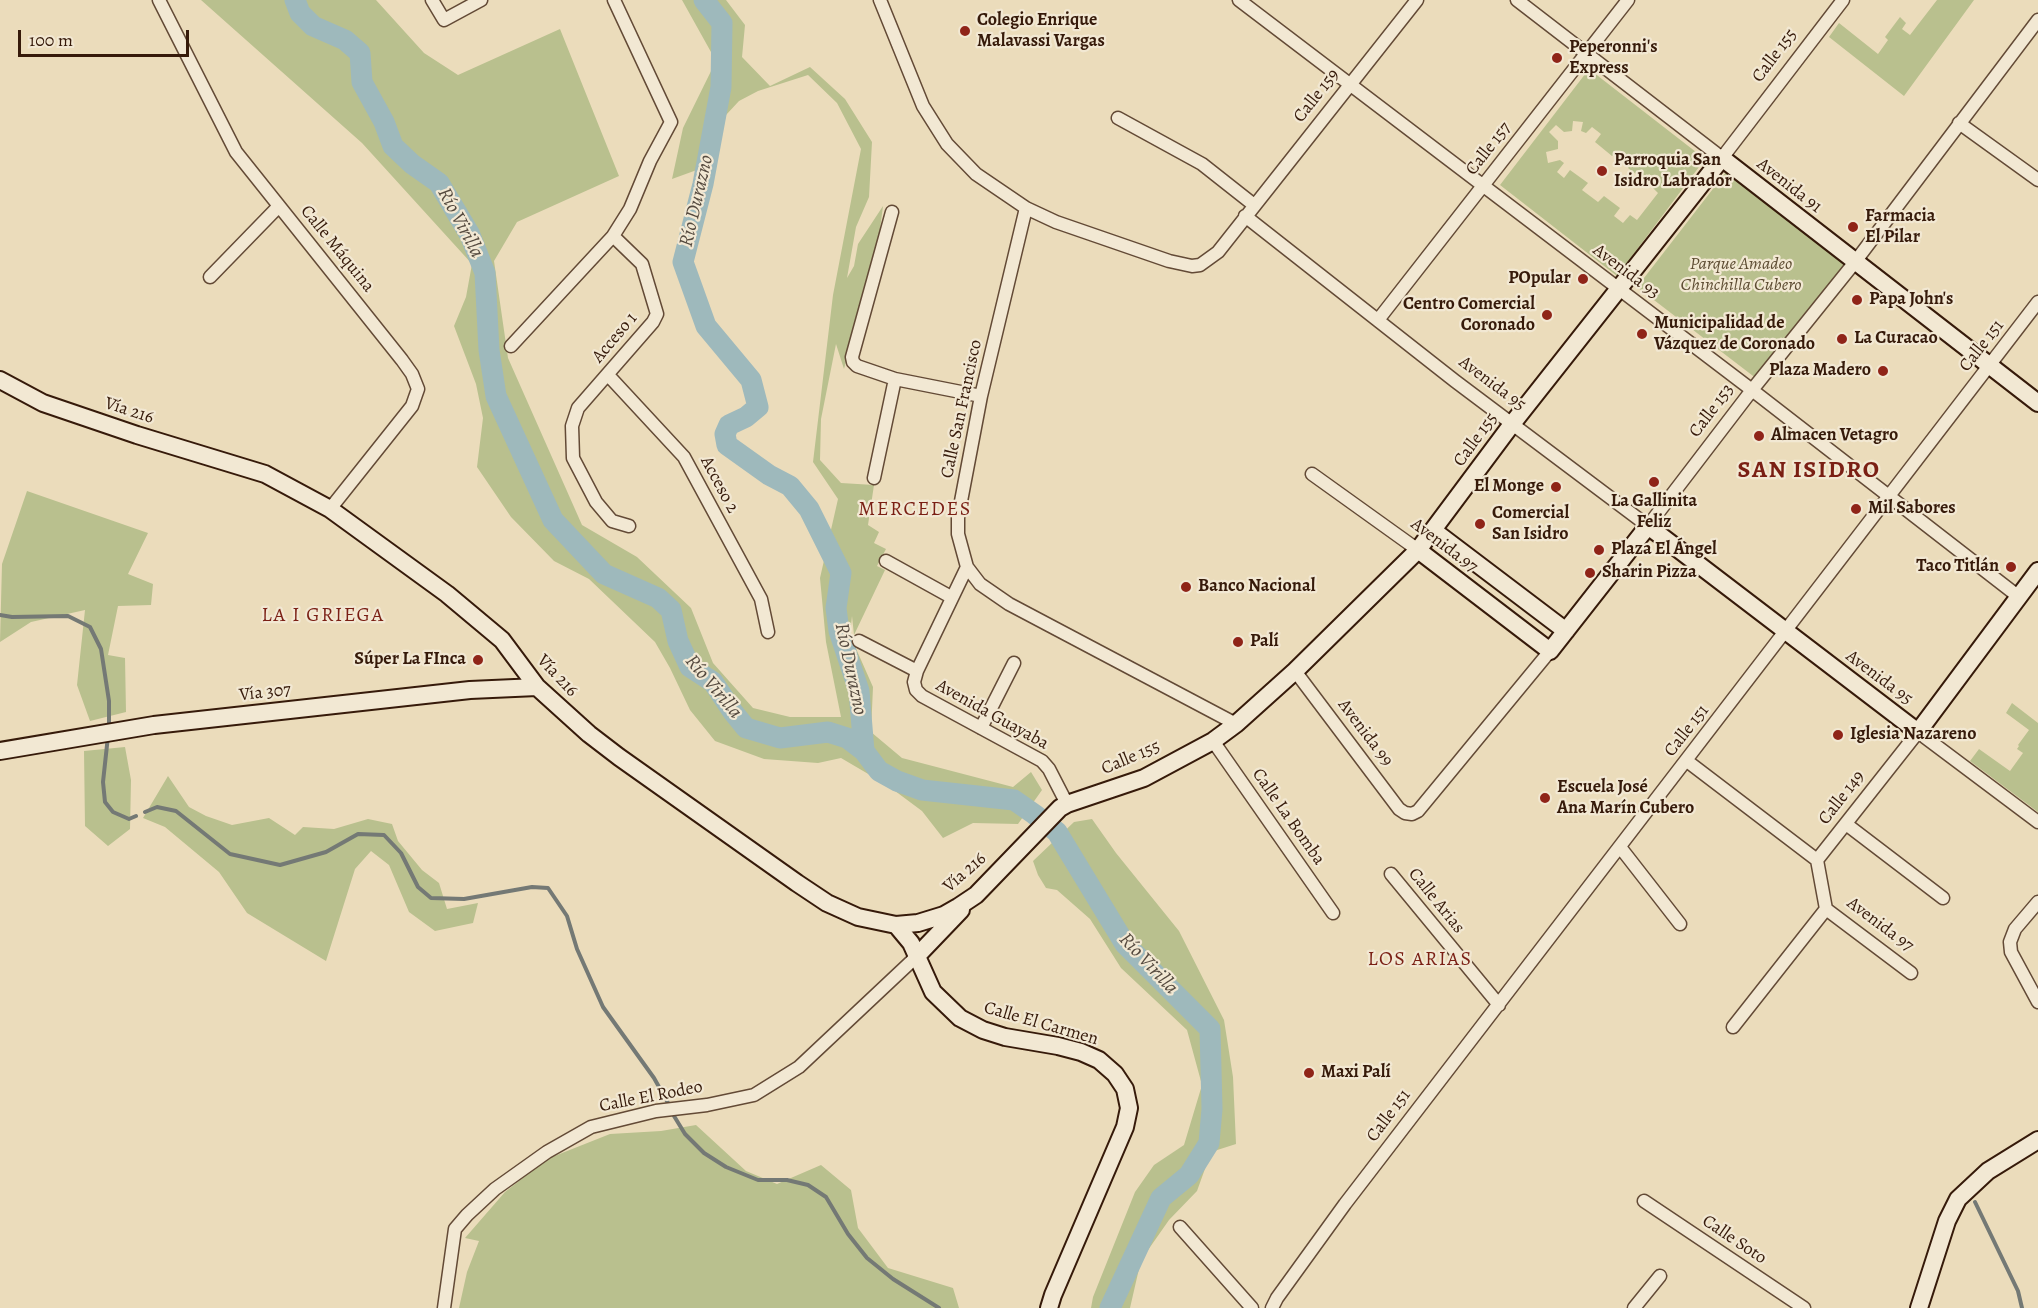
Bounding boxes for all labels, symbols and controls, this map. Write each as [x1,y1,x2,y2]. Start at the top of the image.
place label: Colegio Enrique Malavassi Vargas [977,10,1105,52]
scale bar [21,18,192,56]
marker: Colegio Enrique Malavassi Vargas [958,24,972,38]
street label: Calle 155 [1748,25,1802,87]
text: 100 m [29,28,73,52]
place label: Peperonni's Express [1569,37,1658,80]
marker: Peperonni's Express [1550,51,1564,65]
street label: Calle 159 [1289,65,1345,127]
street label: Calle 157 [1462,118,1516,180]
place label: Parroquia San Isidro Labrador [1614,150,1732,192]
water label: Río Durazno [675,153,719,249]
street label: Avenida 91 [1752,154,1826,218]
marker: Parroquia San Isidro Labrador [1595,164,1609,178]
water label: Río Virilla [432,184,488,262]
street label: Calle Máquina [295,201,379,297]
place label: Farmacia El Pilar [1865,206,1935,248]
marker: Farmacia El Pilar [1846,220,1860,234]
street label: Avenida 93 [1588,240,1664,304]
park label: Parque Amadeo Chinchilla Cubero [1681,254,1801,296]
place label: POpular [1508,268,1571,290]
marker: POpular [1576,272,1590,286]
place label: Papa John's [1869,289,1953,311]
marker: Papa John's [1850,293,1864,307]
place label: Centro Comercial Coronado [1403,294,1535,336]
street label: Acceso 1 [588,308,642,368]
marker: Centro Comercial Coronado [1540,308,1554,322]
place label: Municipalidad de Vázquez de Coronado [1654,313,1815,356]
street label: Calle 151 [1955,316,2009,376]
marker: Municipalidad de Vázquez de Coronado [1635,327,1649,341]
place label: La Curacao [1854,328,1938,350]
marker: La Curacao [1835,332,1849,346]
street label: Calle San Francisco [937,338,987,480]
street label: Avenida 95 [1454,352,1530,416]
place label: Plaza Madero [1769,360,1871,382]
marker: Plaza Madero [1876,364,1890,378]
street label: Calle 153 [1685,380,1739,442]
street label: Vía 216 [102,393,156,429]
street label: Calle 155 [1449,409,1503,471]
place label: Almacen Vetagro [1771,425,1898,447]
marker: Almacen Vetagro [1752,429,1766,443]
street label: Acceso 2 [695,453,743,517]
district label: SAN ISIDRO [1737,457,1881,485]
marker: La Gallinita Feliz [1647,475,1661,489]
place label: El Monge [1474,476,1544,498]
marker: El Monge [1549,480,1563,494]
place label: La Gallinita Feliz [1611,491,1697,534]
district label: MERCEDES [858,498,972,522]
place label: Mil Sabores [1868,498,1956,520]
marker: Mil Sabores [1849,502,1863,516]
place label: Comercial San Isidro [1492,503,1569,546]
street label: Avenida 97 [1406,514,1482,578]
marker: Comercial San Isidro [1473,517,1487,531]
place label: Plaza El Ángel [1611,539,1717,561]
marker: Plaza El Ángel [1592,543,1606,557]
place label: Taco Titlán [1916,556,1999,578]
marker: Taco Titlán [2004,560,2018,574]
place label: Sharin Pizza [1602,562,1697,584]
marker: Sharin Pizza [1583,566,1597,580]
place label: Banco Nacional [1198,576,1315,598]
marker: Banco Nacional [1179,580,1193,594]
district label: LA I GRIEGA [261,604,385,628]
water label: Río Durazno [829,621,871,717]
place label: Palí [1250,631,1279,653]
marker: Palí [1231,635,1245,649]
street label: Avenida 95 [1841,646,1917,710]
place label: Súper La FInca [354,649,466,671]
street label: Vía 216 [532,650,582,702]
water label: Río Virilla [679,650,747,724]
marker: Súper La FInca [471,653,485,667]
street label: Avenida Guayaba [932,675,1052,755]
street label: Vía 307 [238,680,292,706]
street label: Avenida 99 [1333,695,1397,771]
street label: Calle 151 [1660,701,1714,761]
place label: Iglesia Nazareno [1850,724,1976,746]
marker: Iglesia Nazareno [1831,728,1845,742]
street label: Calle 155 [1098,736,1164,780]
street label: Calle La Bomba [1247,764,1329,870]
street label: Calle 149 [1814,767,1870,829]
place label: Escuela José Ana Marín Cubero [1557,777,1694,820]
marker: Escuela José Ana Marín Cubero [1538,791,1552,805]
street label: Vía 216 [939,848,991,898]
street label: Calle Arias [1403,864,1469,938]
street label: Avenida 97 [1842,893,1918,957]
water label: Río Virilla [1113,928,1183,1000]
district label: LOS ARIAS [1367,948,1473,972]
street label: Calle El Carmen [981,997,1101,1051]
place label: Maxi Palí [1321,1062,1391,1084]
marker: Maxi Palí [1302,1066,1316,1080]
street label: Calle El Rodeo [598,1076,704,1118]
street label: Calle 151 [1362,1085,1416,1147]
street label: Calle Soto [1698,1211,1770,1269]

